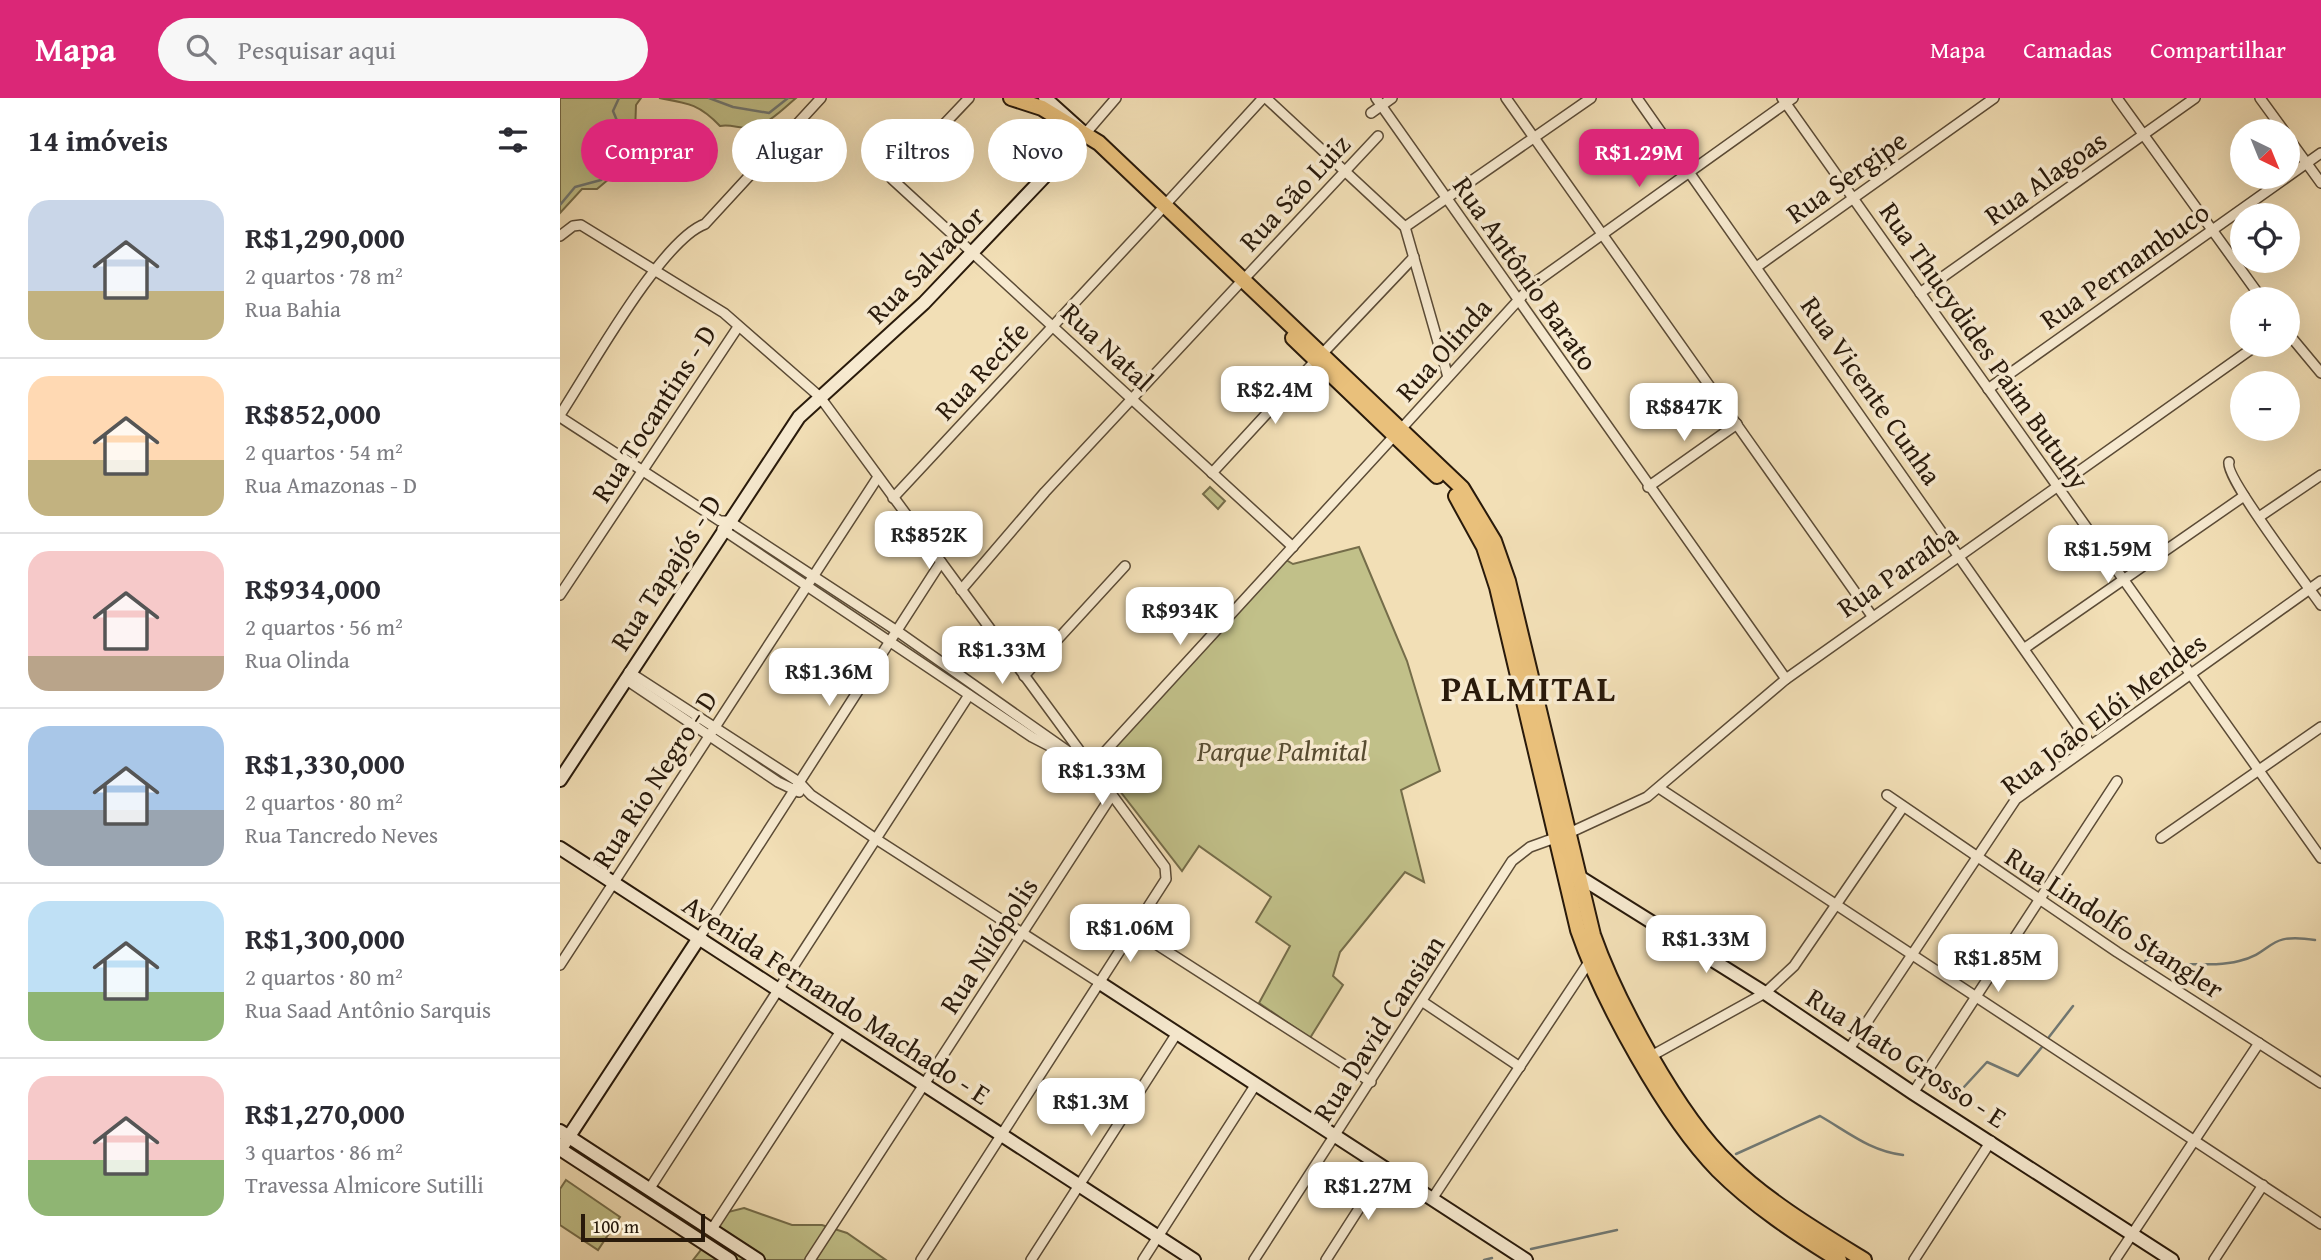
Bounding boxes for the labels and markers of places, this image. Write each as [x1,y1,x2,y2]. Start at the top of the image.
pin: R$1.29M [1574,130,1704,189]
pin: R$2.4M [1218,366,1332,426]
pin: R$847K [1627,384,1741,443]
pin: R$852K [872,512,986,571]
pin: R$1.59M [2043,526,2173,585]
pin: R$934K [1123,588,1237,647]
pin: R$1.33M [937,626,1067,686]
pin: R$1.36M [764,648,894,708]
pin: R$1.33M [1037,748,1167,807]
pin: R$1.06M [1065,904,1195,964]
pin: R$1.33M [1641,916,1771,975]
pin: R$1.85M [1933,934,2063,994]
pin: R$1.3M [1034,1079,1148,1138]
pin: R$1.27M [1303,1162,1433,1222]

